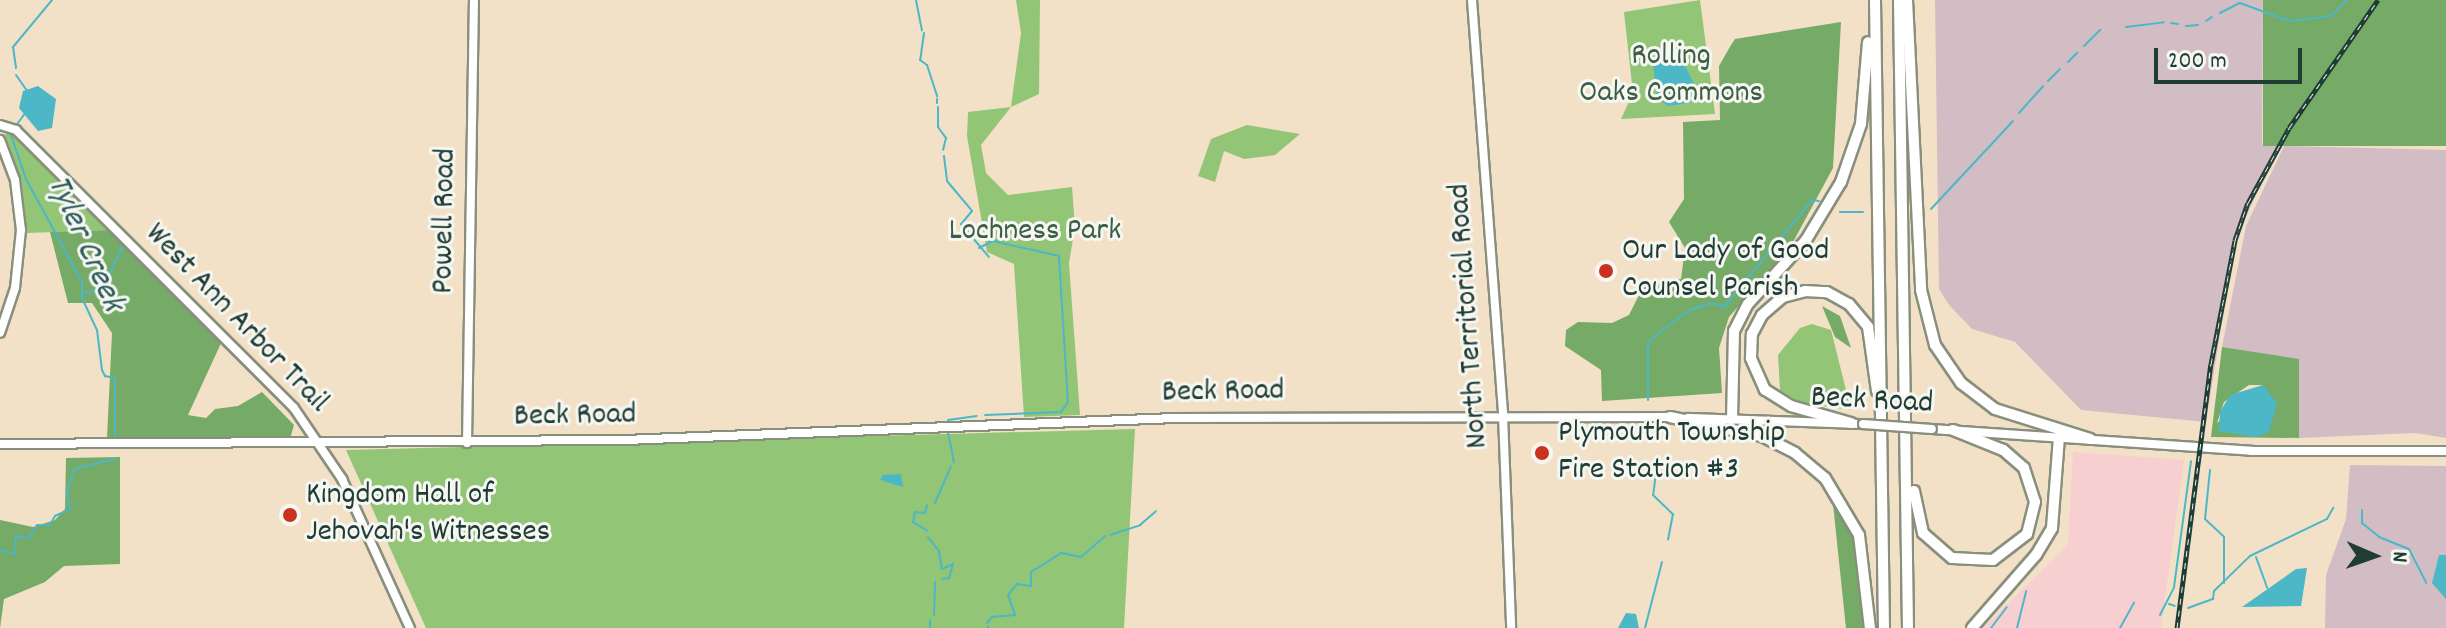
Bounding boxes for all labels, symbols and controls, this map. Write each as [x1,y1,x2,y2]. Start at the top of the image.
scale bar [2158,32,2306,82]
park label: Rolling Oaks Commons [1579,39,1763,114]
text: 200 m [2168,45,2227,79]
street label: Powell Road [426,148,466,294]
water label: Tyler Creek [36,170,132,318]
street label: North Territorial Road [1442,182,1498,450]
park label: Lochness Park [949,213,1121,251]
street label: West Ann Arbor Trail [136,216,336,422]
place label: Our Lady of Good Counsel Parish [1622,234,1829,309]
marker: Our Lady of Good Counsel Parish [1597,262,1615,280]
street label: Beck Road [1161,373,1285,413]
street label: Beck Road [1810,380,1934,424]
street label: Beck Road [513,397,637,437]
place label: Plymouth Township Fire Station #3 [1558,416,1785,491]
marker: Plymouth Township Fire Station #3 [1533,444,1551,462]
place label: Kingdom Hall of Jehovah's Witnesses [306,478,550,553]
marker: Kingdom Hall of Jehovah's Witnesses [281,506,299,524]
north arrow [2334,516,2414,596]
text: N [2383,551,2414,563]

